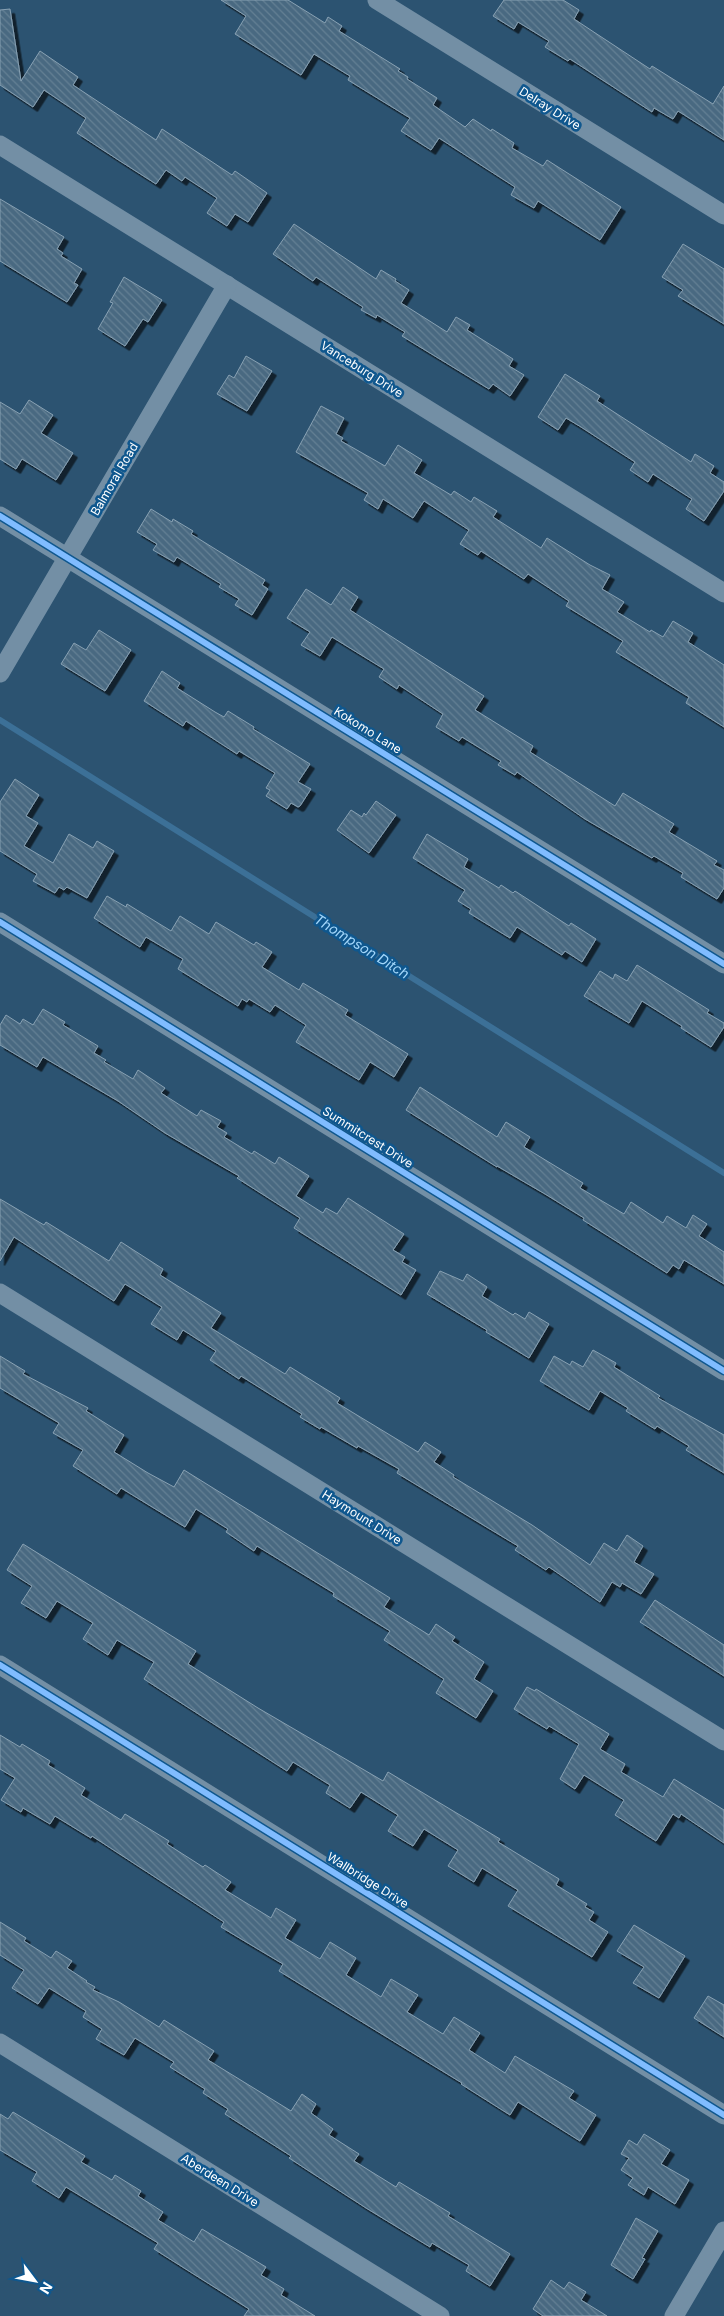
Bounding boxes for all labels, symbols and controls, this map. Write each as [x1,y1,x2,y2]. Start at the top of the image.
street label: Delray Drive [517,83,583,133]
street label: Vanceburg Drive [318,338,406,400]
street label: Balmoral Road [87,440,141,518]
street label: Kokomo Lane [331,703,405,757]
water label: Thompson Ditch [311,910,413,982]
street label: Summitcrest Drive [320,1103,416,1171]
street label: Haymount Drive [319,1486,405,1548]
street label: Wallbridge Drive [324,1849,412,1911]
street label: Aberdeen Drive [178,2150,262,2210]
north arrow [10,2256,60,2306]
text: N [36,2279,56,2297]

